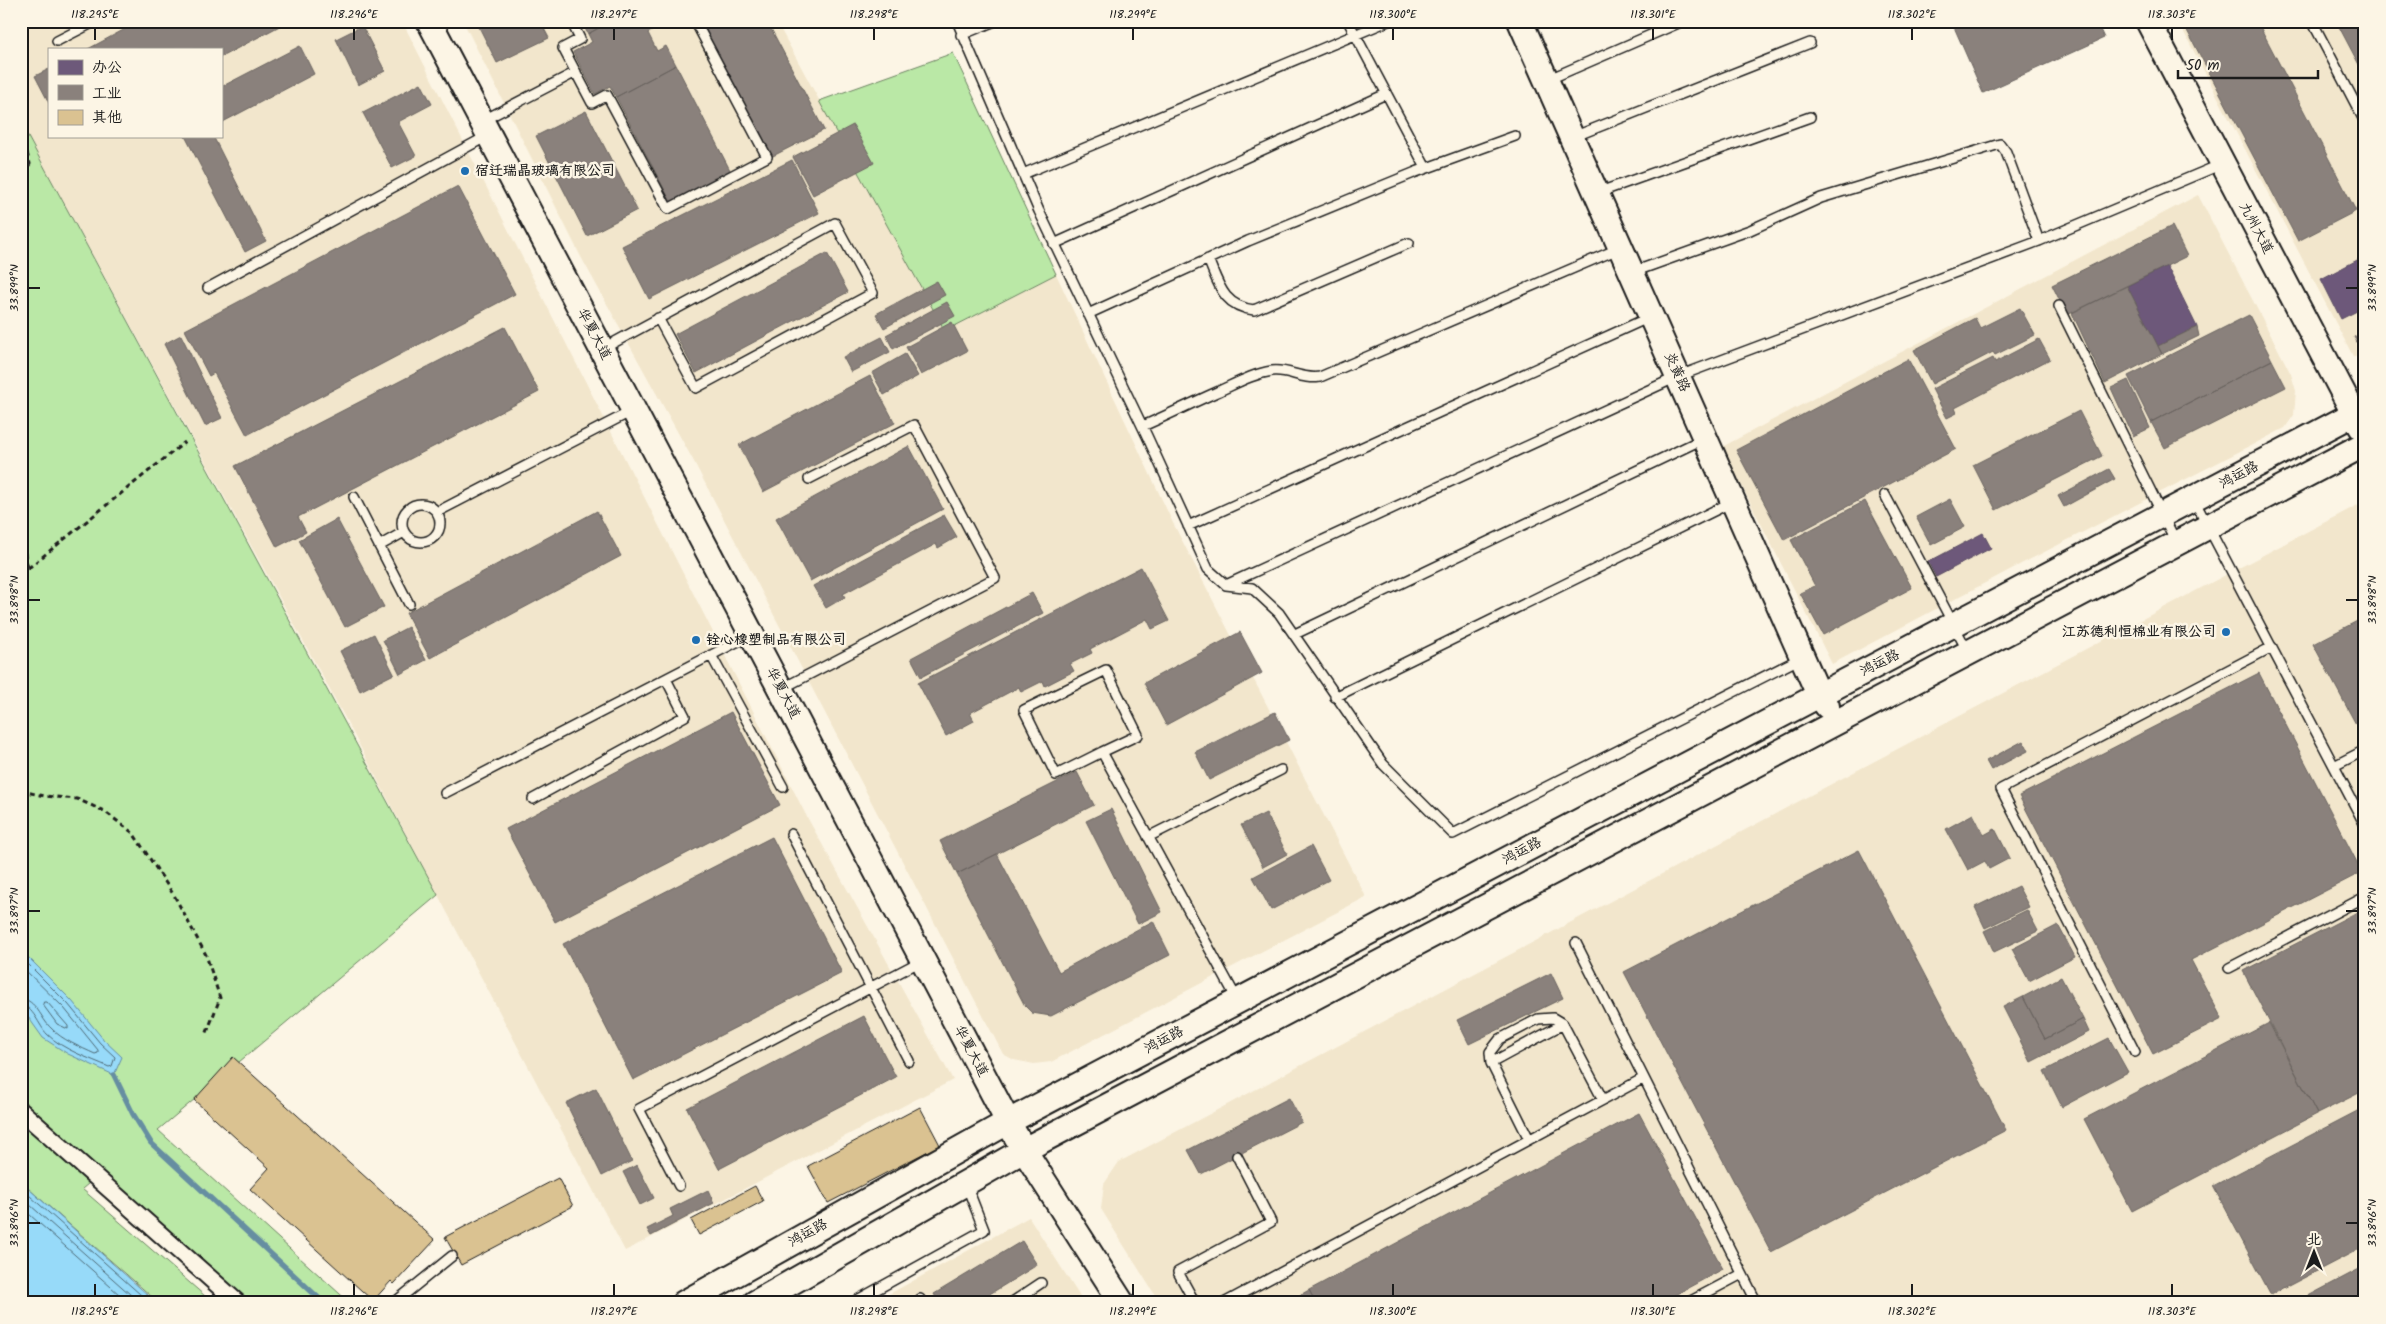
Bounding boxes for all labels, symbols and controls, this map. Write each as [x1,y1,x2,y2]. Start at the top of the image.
text: 118.295°E [71,5,120,24]
text: 118.296°E [330,5,379,24]
text: 118.297°E [590,5,639,24]
text: 118.298°E [850,5,899,24]
text: 118.299°E [1109,5,1158,24]
text: 118.300°E [1369,5,1418,24]
text: 118.301°E [1630,5,1677,24]
text: 118.302°E [1888,5,1937,24]
text: 118.303°E [2148,5,2197,24]
legend [48,48,222,138]
scale bar [2178,48,2318,80]
text: 50 m [2186,54,2220,78]
text: 办公 [92,56,122,80]
text: 工业 [92,82,122,106]
text: 其他 [92,106,122,130]
place label: 宿迁瑞晶玻璃有限公司 [475,160,615,182]
marker: 宿迁瑞晶玻璃有限公司 [459,165,471,177]
street label: 九州大道 [2233,198,2279,258]
text: 33.899°N [5,264,24,312]
text: 33.899°N [2363,264,2382,312]
street label: 华夏大道 [571,304,617,364]
street label: 炎黄路 [1658,348,1696,396]
street label: 鸿运路 [2215,455,2263,495]
text: 33.898°N [5,575,24,625]
text: 33.898°N [2363,575,2382,625]
place label: 江苏德利恒棉业有限公司 [2062,621,2216,643]
marker: 江苏德利恒棉业有限公司 [2220,626,2232,638]
place label: 铨心橡塑制品有限公司 [706,629,846,651]
marker: 铨心橡塑制品有限公司 [690,634,702,646]
street label: 鸿运路 [1856,644,1904,682]
street label: 华夏大道 [760,663,806,723]
street label: 鸿运路 [1498,831,1546,871]
text: 33.897°N [5,887,24,935]
text: 33.897°N [2363,887,2382,935]
street label: 鸿运路 [1140,1020,1188,1060]
street label: 华夏大道 [948,1021,994,1081]
text: 33.896°N [5,1199,24,1247]
text: 33.896°N [2363,1199,2382,1247]
street label: 鸿运路 [784,1213,832,1253]
north arrow [2288,1226,2338,1276]
text: 北 [2307,1229,2321,1251]
text: 118.295°E [71,1302,120,1321]
text: 118.296°E [330,1302,379,1321]
text: 118.297°E [590,1302,639,1321]
text: 118.298°E [850,1302,899,1321]
text: 118.299°E [1109,1302,1158,1321]
text: 118.300°E [1369,1302,1418,1321]
text: 118.301°E [1630,1302,1677,1321]
text: 118.302°E [1888,1302,1937,1321]
text: 118.303°E [2148,1302,2197,1321]

